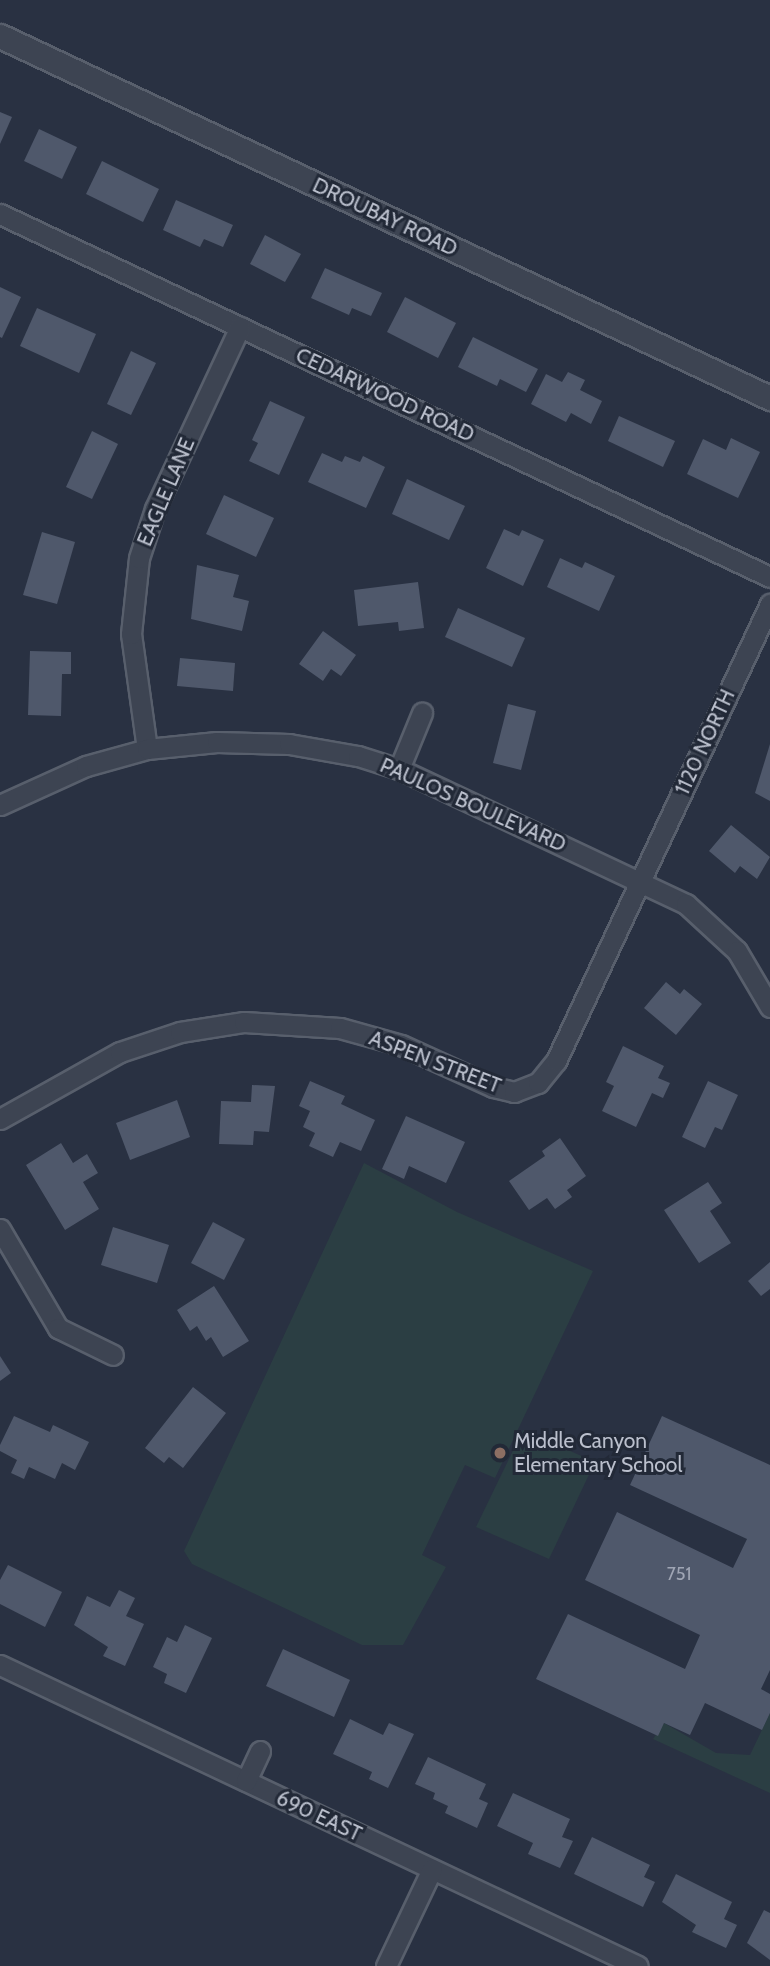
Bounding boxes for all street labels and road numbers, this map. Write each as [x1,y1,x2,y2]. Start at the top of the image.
street label: DROUBAY ROAD [309,172,461,262]
street label: CEDARWOOD ROAD [292,343,478,447]
street label: EAGLE LANE [132,434,200,550]
street label: 1120 NORTH [670,685,740,799]
street label: PAULOS BOULEVARD [376,753,570,857]
street label: ASPEN STREET [366,1025,504,1099]
street label: 690 EAST [272,1785,366,1847]

